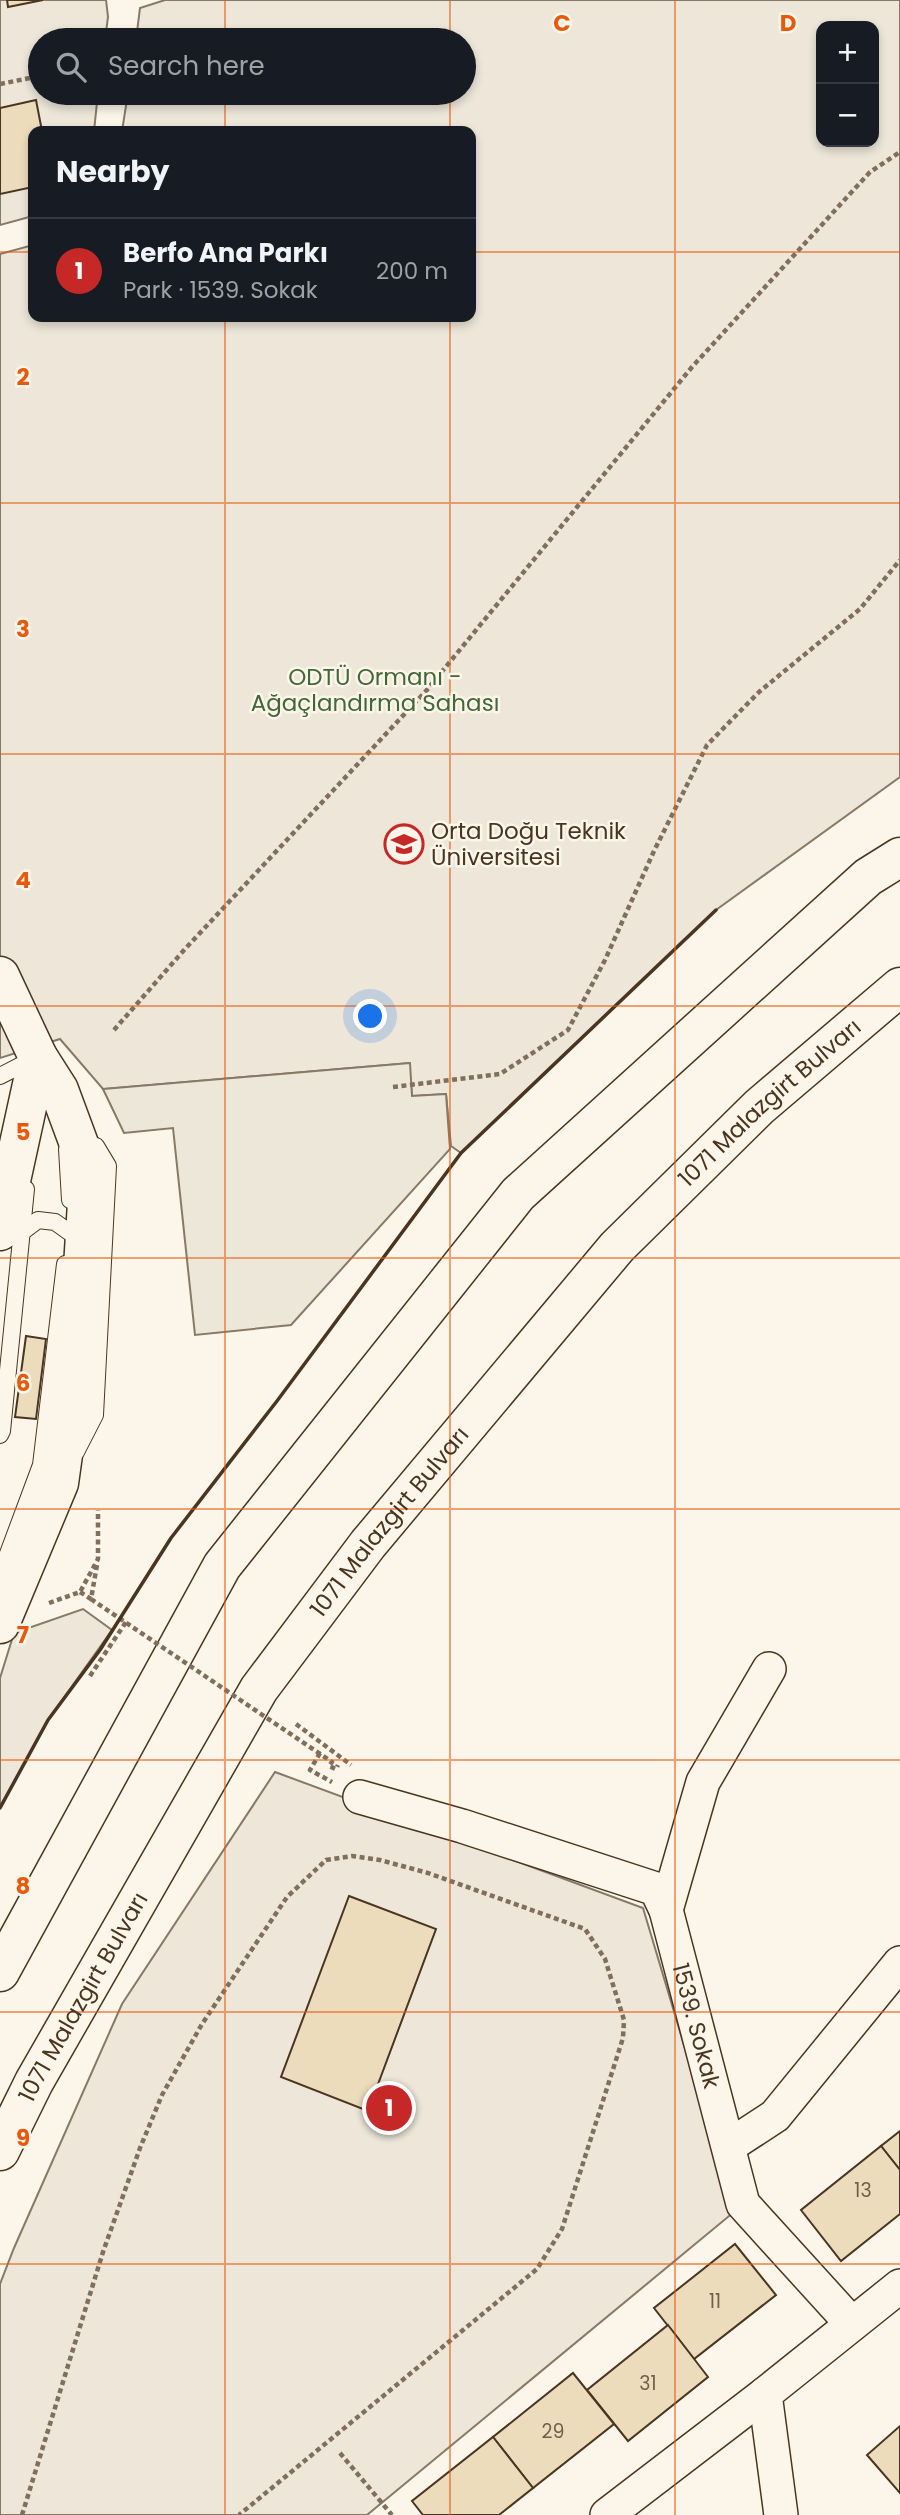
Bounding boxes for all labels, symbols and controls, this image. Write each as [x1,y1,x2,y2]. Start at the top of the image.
text: C [553,7,571,39]
text: D [780,7,796,39]
map controls [816,21,879,147]
button: + [816,21,879,84]
search box [28,28,476,105]
icon: search [52,48,90,86]
text: Search here [108,48,265,84]
button: − [816,84,879,147]
text: Nearby [56,150,170,193]
text: Berfo Ana Parkı [123,235,328,271]
text: 1 [75,255,83,287]
text: 200 m [376,255,448,287]
text: Park · 1539. Sokak [123,274,318,306]
text: 2 [16,361,30,393]
text: 3 [16,613,30,645]
park label: ODTÜ Ormanı - Ağaçlandırma Sahası [251,661,499,719]
place label: Orta Doğu Teknik Üniversitesi [431,815,626,873]
school or university icon: Orta Doğu Teknik Üniversitesi [383,823,425,865]
text: 4 [15,864,31,896]
your location [353,999,387,1033]
street label: 1071 Malazgirt Bulvarı [671,1011,868,1194]
text: 5 [16,1116,30,1148]
text: 6 [16,1367,30,1399]
street label: 1071 Malazgirt Bulvarı [303,1419,476,1624]
text: 7 [17,1619,29,1651]
text: 8 [16,1870,30,1902]
street label: 1071 Malazgirt Bulvarı [11,1886,155,2107]
street label: 1539. Sokak [665,1960,728,2092]
pin: 1 [366,2082,412,2134]
text: 9 [16,2122,30,2154]
house number: 13 [854,2177,872,2204]
house number: 11 [709,2288,721,2315]
house number: 31 [639,2370,657,2397]
house number: 29 [542,2418,564,2445]

